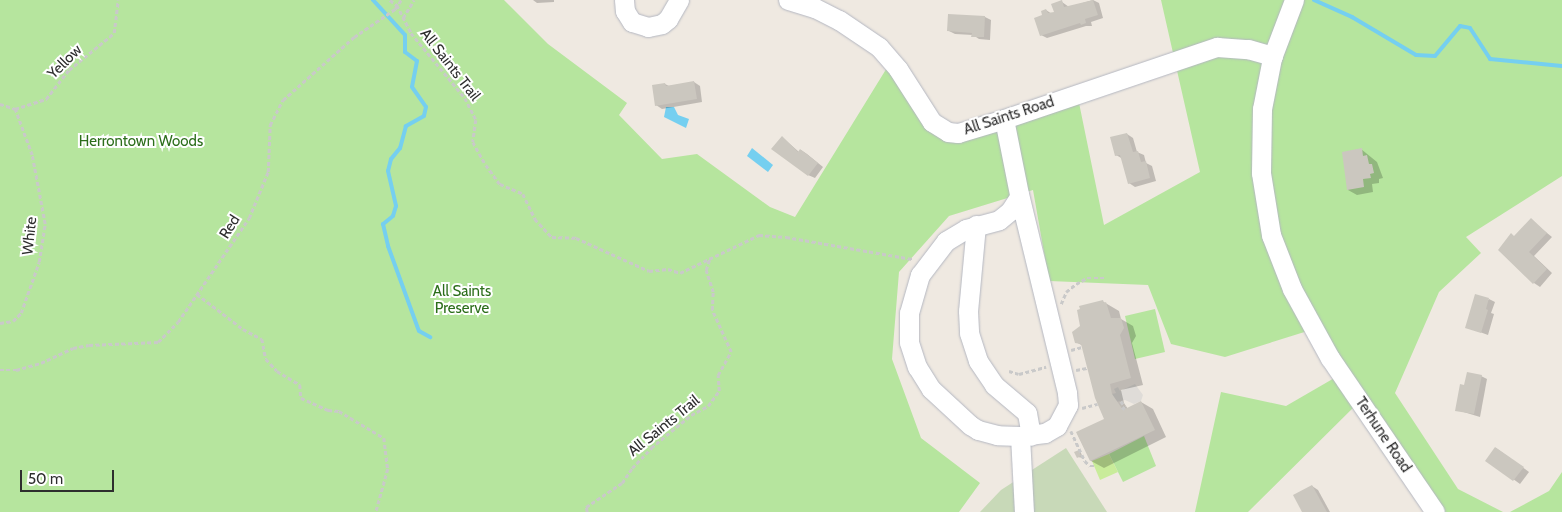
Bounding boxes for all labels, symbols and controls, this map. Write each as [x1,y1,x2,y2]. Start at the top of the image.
street label: All Saints Trail [416,25,484,105]
street label: Yellow [44,41,86,83]
street label: All Saints Road [961,93,1057,139]
park label: Herrontown Woods [79,133,203,151]
street label: Red [216,212,244,242]
street label: White [19,216,41,256]
park label: All Saints Preserve [433,282,491,317]
street label: All Saints Trail [625,392,703,460]
street label: Terhune Road [1351,394,1415,476]
scale bar [22,460,116,492]
text: 50 m [28,470,63,488]

